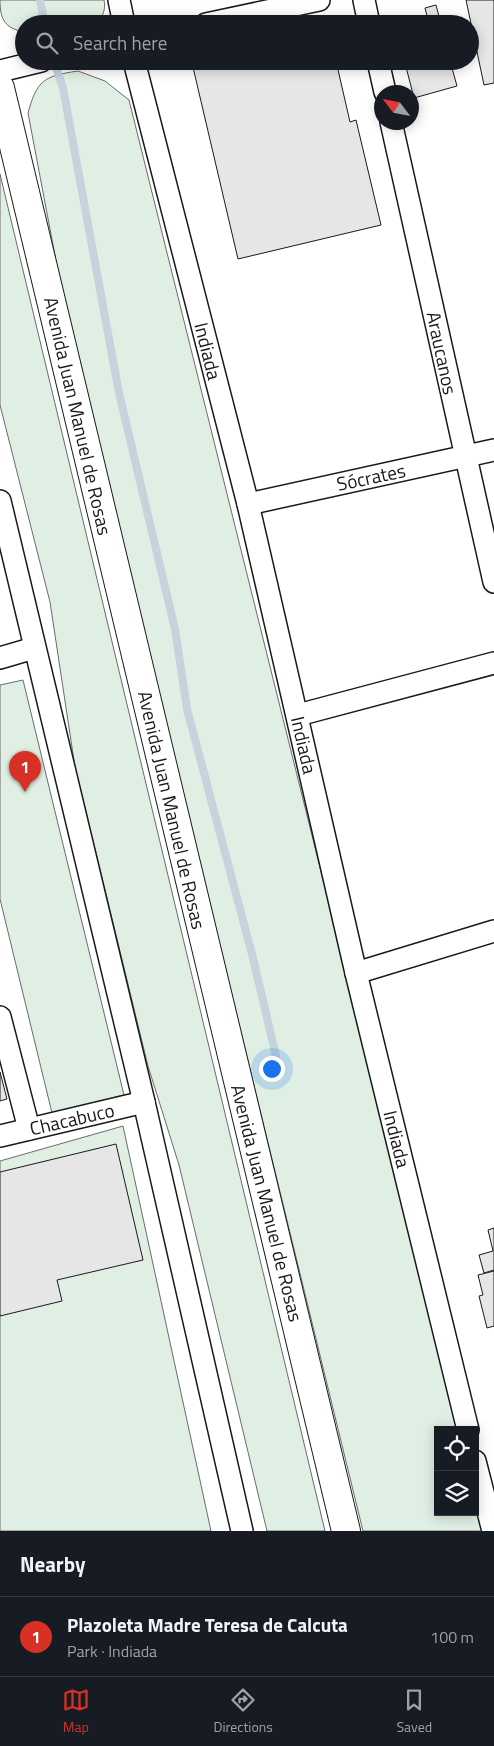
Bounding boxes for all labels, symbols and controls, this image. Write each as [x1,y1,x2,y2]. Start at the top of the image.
search box [15,15,479,70]
text: Search here [73,28,167,57]
icon: search [33,29,61,57]
north arrow [374,85,419,130]
street label: Avenida Juan Manuel de Rosas [37,294,120,538]
street label: Araucanos [420,309,465,397]
street label: Indiada [187,319,230,383]
street label: Sócrates [334,455,408,498]
street label: Avenida Juan Manuel de Rosas [131,688,214,932]
street label: Indiada [284,713,325,777]
pin: 1 [9,751,41,792]
your location [259,1056,285,1082]
street label: Avenida Juan Manuel de Rosas [224,1081,311,1325]
street label: Chacabuco [27,1095,117,1142]
street label: Indiada [376,1107,419,1171]
map controls [434,1426,479,1516]
button: locate [434,1426,479,1471]
button: layers [434,1471,479,1516]
text: Nearby [20,1548,85,1580]
text: Plazoleta Madre Teresa de Calcuta [67,1610,348,1639]
text: 1 [32,1625,40,1649]
text: 100 m [430,1625,474,1649]
text: Park · Indiada [67,1639,157,1663]
tab: Map [62,1686,90,1737]
tab: Directions [213,1686,273,1737]
tab: Saved [397,1686,432,1737]

